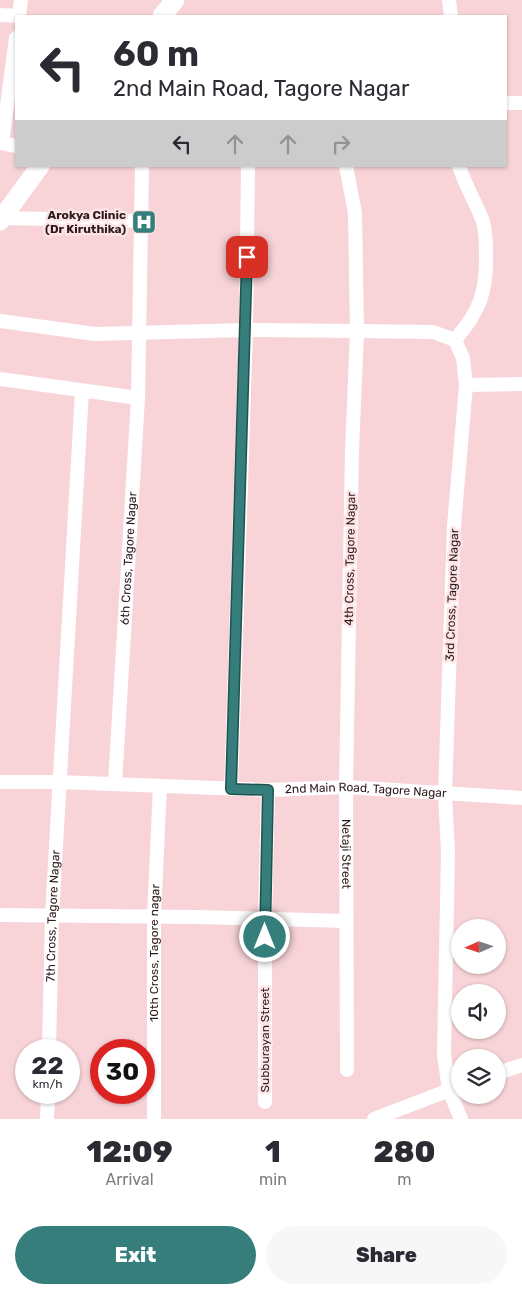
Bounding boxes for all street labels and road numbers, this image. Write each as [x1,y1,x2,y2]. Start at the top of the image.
street label: 6th Cross, Tagore Nagar [117,491,139,625]
street label: 4th Cross, Tagore Nagar [342,492,358,626]
street label: 3rd Cross, Tagore Nagar [443,528,461,662]
street label: 2nd Main Road, Tagore Nagar [285,780,447,800]
street label: Netaji Street [339,819,353,889]
street label: 7th Cross, Tagore Nagar [44,849,63,982]
street label: 10th Cross, Tagore nagar [147,883,162,1022]
street label: Subburayan Street [258,987,272,1093]

